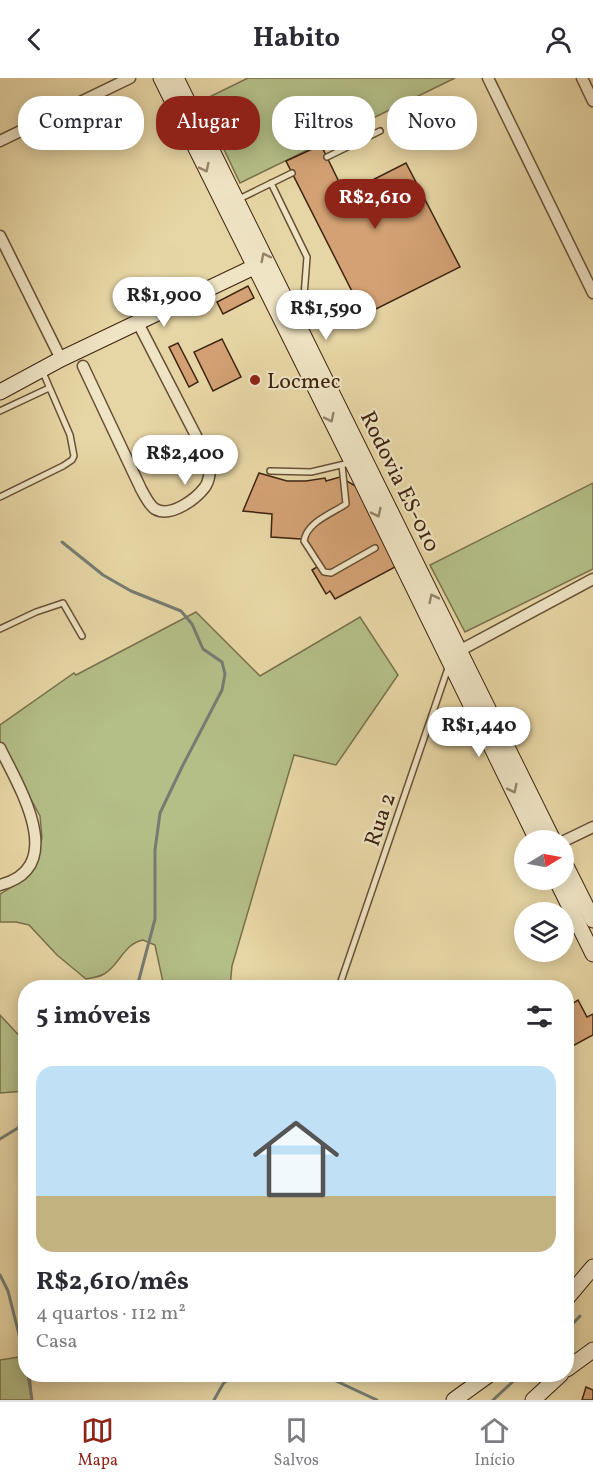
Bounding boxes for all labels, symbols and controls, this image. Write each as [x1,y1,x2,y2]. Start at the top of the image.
text: Habito [253,20,340,58]
icon: back [18,23,51,56]
icon: person [542,23,575,56]
chip: Comprar [18,96,144,150]
chip: Alugar [156,96,260,150]
chip: Filtros [272,96,375,150]
chip: Novo [387,96,477,150]
one-way arrow [198,162,210,173]
pin: R$2,610 [320,179,430,230]
text: R$2,610 [339,184,411,212]
one-way arrow [261,253,272,263]
pin: R$1,900 [109,277,219,328]
text: R$1,900 [126,282,202,310]
pin: R$1,590 [271,290,381,341]
text: R$1,590 [290,295,362,323]
place label: Locmec [267,367,341,398]
marker: Locmec [248,373,262,387]
street label: Rodovia ES-010 [351,406,446,558]
one-way arrow [323,411,335,422]
pin: R$2,400 [130,435,240,486]
text: R$2,400 [146,440,224,468]
one-way arrow [370,506,381,517]
one-way arrow [429,593,441,604]
pin: R$1,440 [424,707,534,758]
text: R$1,440 [441,712,517,740]
one-way arrow [505,783,517,794]
street label: Rua 2 [358,789,405,851]
north arrow [514,830,574,890]
map controls [514,830,574,962]
button: layers [514,902,574,962]
text: 5 imóveis [36,998,151,1034]
icon: filters [523,1000,556,1033]
icon: home [242,1105,350,1213]
text: R$2,610/mês [36,1264,189,1300]
text: 4 quartos · 112 m² [36,1300,186,1328]
text: Casa [36,1328,78,1356]
tab: Mapa [78,1414,118,1472]
tab: Salvos [274,1414,319,1472]
tab: Início [475,1414,515,1472]

